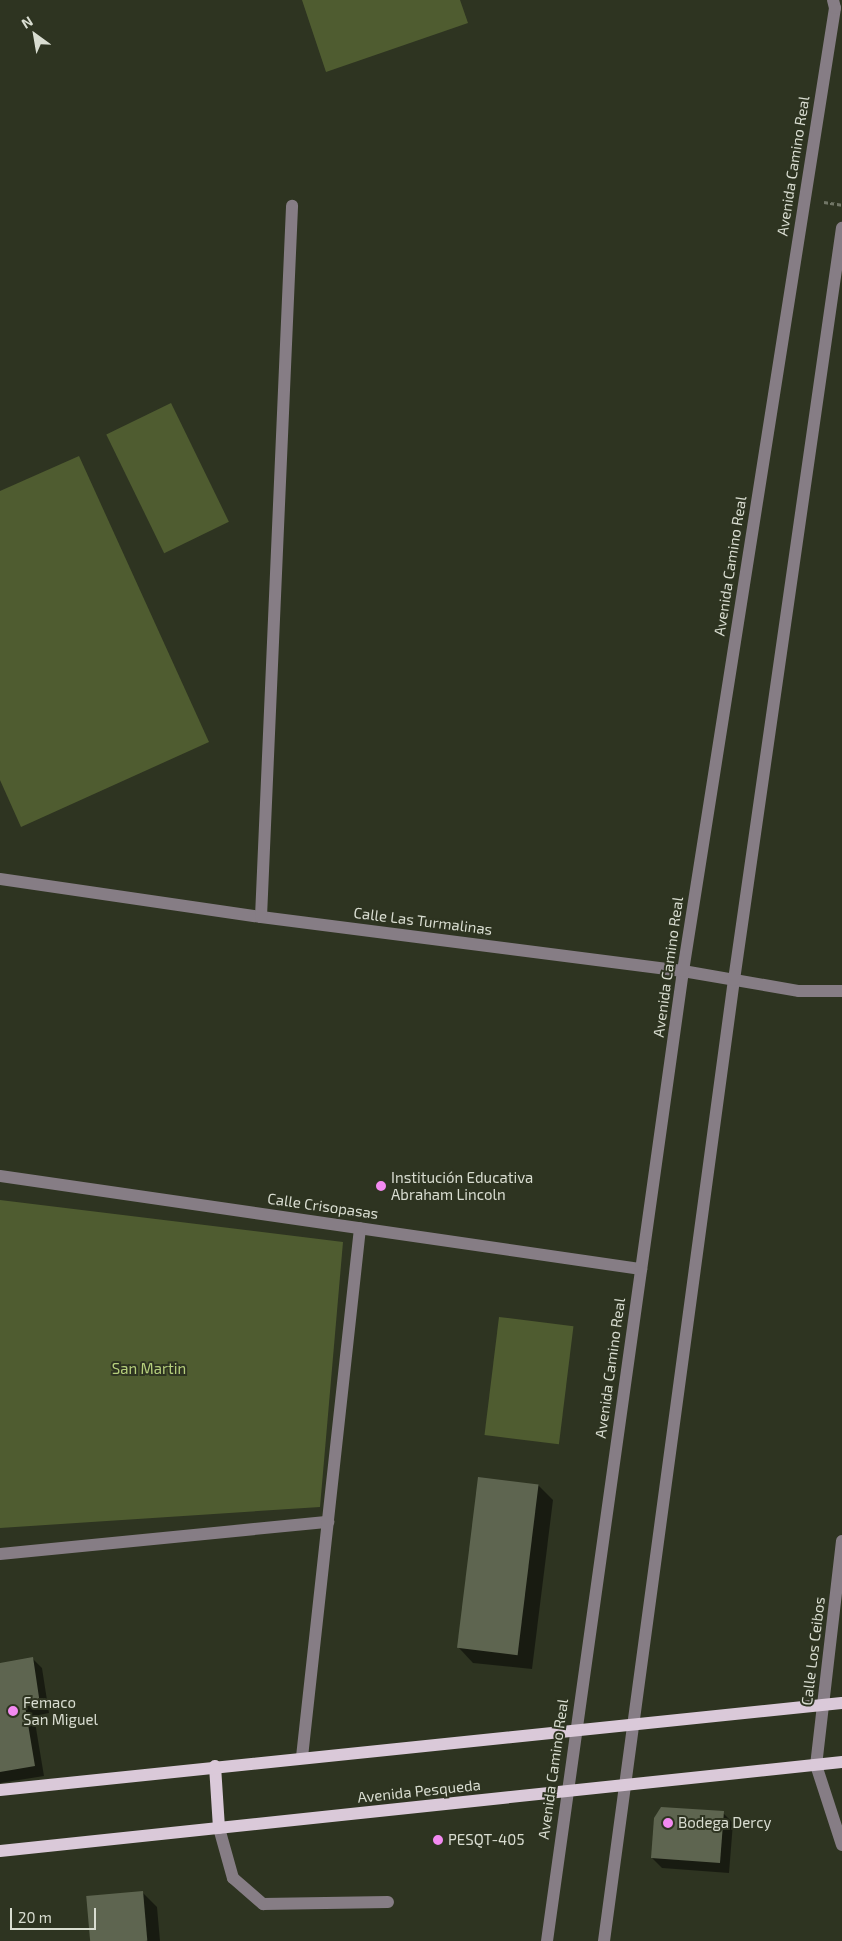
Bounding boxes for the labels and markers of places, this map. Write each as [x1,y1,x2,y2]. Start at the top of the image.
place label: Institución Educativa Abraham Lincoln [391,1168,533,1203]
marker: Institución Educativa Abraham Lincoln [375,1180,387,1192]
place label: Femaco San Miguel [23,1693,98,1728]
marker: Femaco San Miguel [7,1705,19,1717]
place label: Bodega Dercy [678,1814,771,1832]
marker: Bodega Dercy [662,1817,674,1829]
place label: PESQT-405 [448,1831,524,1849]
marker: PESQT-405 [432,1834,444,1846]

